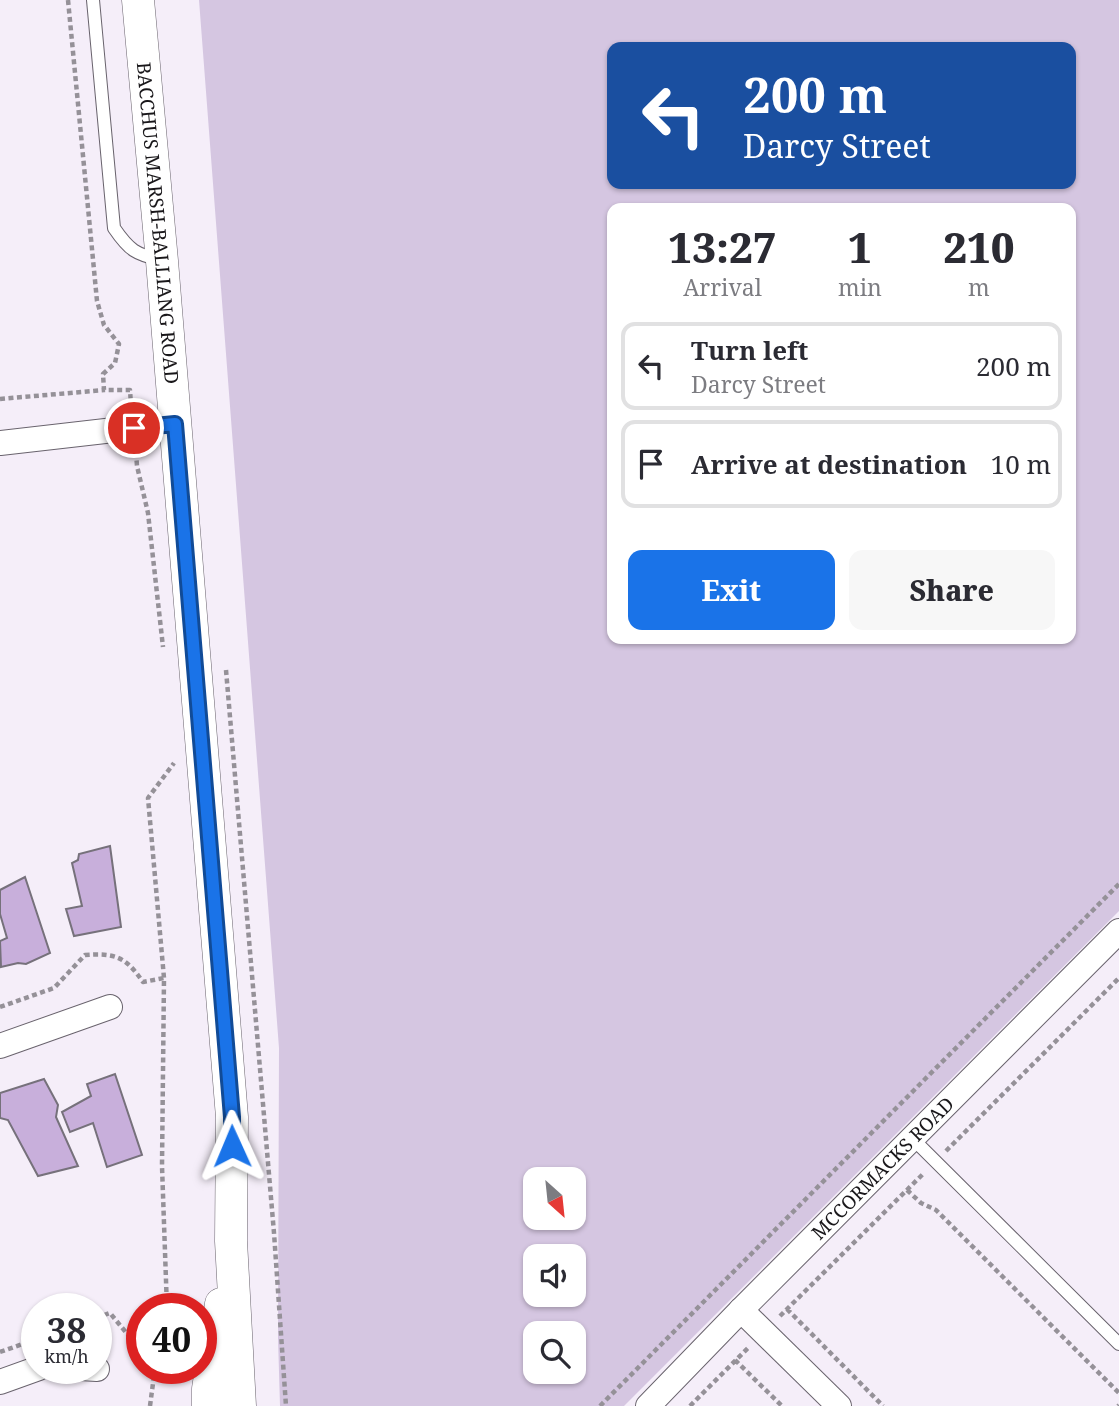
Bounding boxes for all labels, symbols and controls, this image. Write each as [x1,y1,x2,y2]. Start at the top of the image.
street label: BACCHUS MARSH-BALLIANG ROAD [131,61,185,385]
text: 200 m [743,61,887,127]
icon: left [628,70,719,161]
text: Darcy Street [743,124,931,167]
text: 13:27 [668,218,777,275]
text: 1 [848,218,872,275]
text: 210 [943,218,1015,275]
text: Arrival [683,271,762,303]
text: min [838,271,882,303]
text: m [968,271,990,303]
text: Turn left [691,332,808,368]
icon: left [632,347,670,385]
text: 200 m [976,348,1051,384]
text: Darcy Street [691,368,826,400]
pin [104,398,164,458]
icon: arrive [115,409,153,447]
icon: arrive [632,445,670,483]
text: Arrive at destination [691,446,967,482]
text: 10 m [991,446,1051,482]
button: Exit [628,550,835,630]
button: Share [849,550,1055,630]
street label: MCCORMACKS ROAD [806,1091,959,1245]
position arrow [195,1109,269,1183]
north arrow [523,1167,586,1230]
map controls [523,1167,586,1384]
button: sound [523,1244,586,1307]
speed limit sign: 40 [126,1293,217,1384]
text: 38 [47,1306,86,1353]
button: search [523,1321,586,1384]
text: km/h [44,1344,89,1368]

